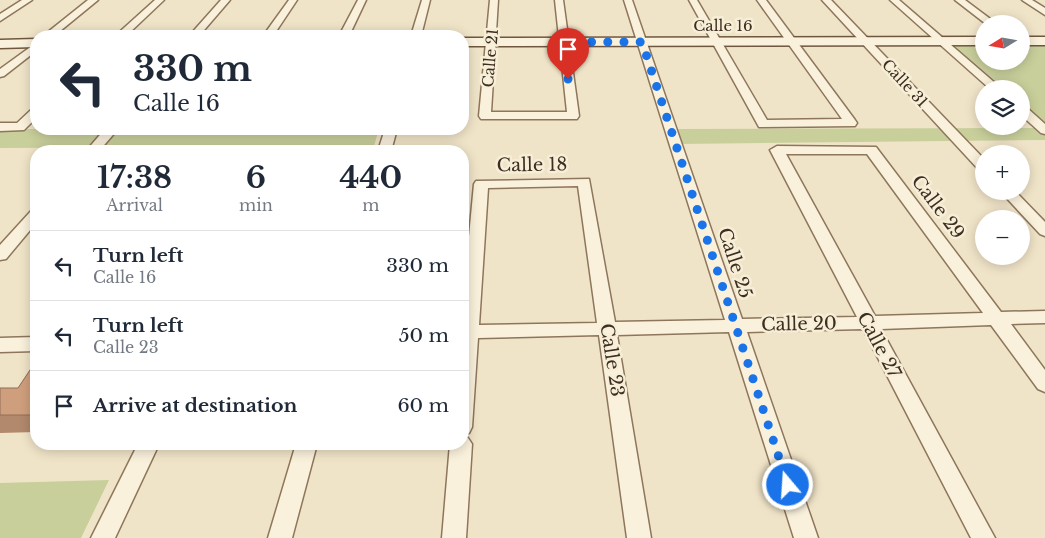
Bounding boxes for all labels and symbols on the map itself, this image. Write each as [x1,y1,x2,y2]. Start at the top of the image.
north arrow [975,15,1030,70]
street label: Calle 16 [693,16,753,35]
street label: Calle 21 [478,28,502,88]
pin [547,28,589,79]
street label: Calle 31 [878,55,932,111]
street label: Calle 18 [497,153,567,177]
street label: Calle 29 [907,171,969,243]
street label: Calle 25 [713,225,757,301]
street label: Calle 27 [852,308,906,383]
street label: Calle 20 [761,312,837,336]
street label: Calle 23 [595,322,629,398]
position arrow [761,458,813,510]

